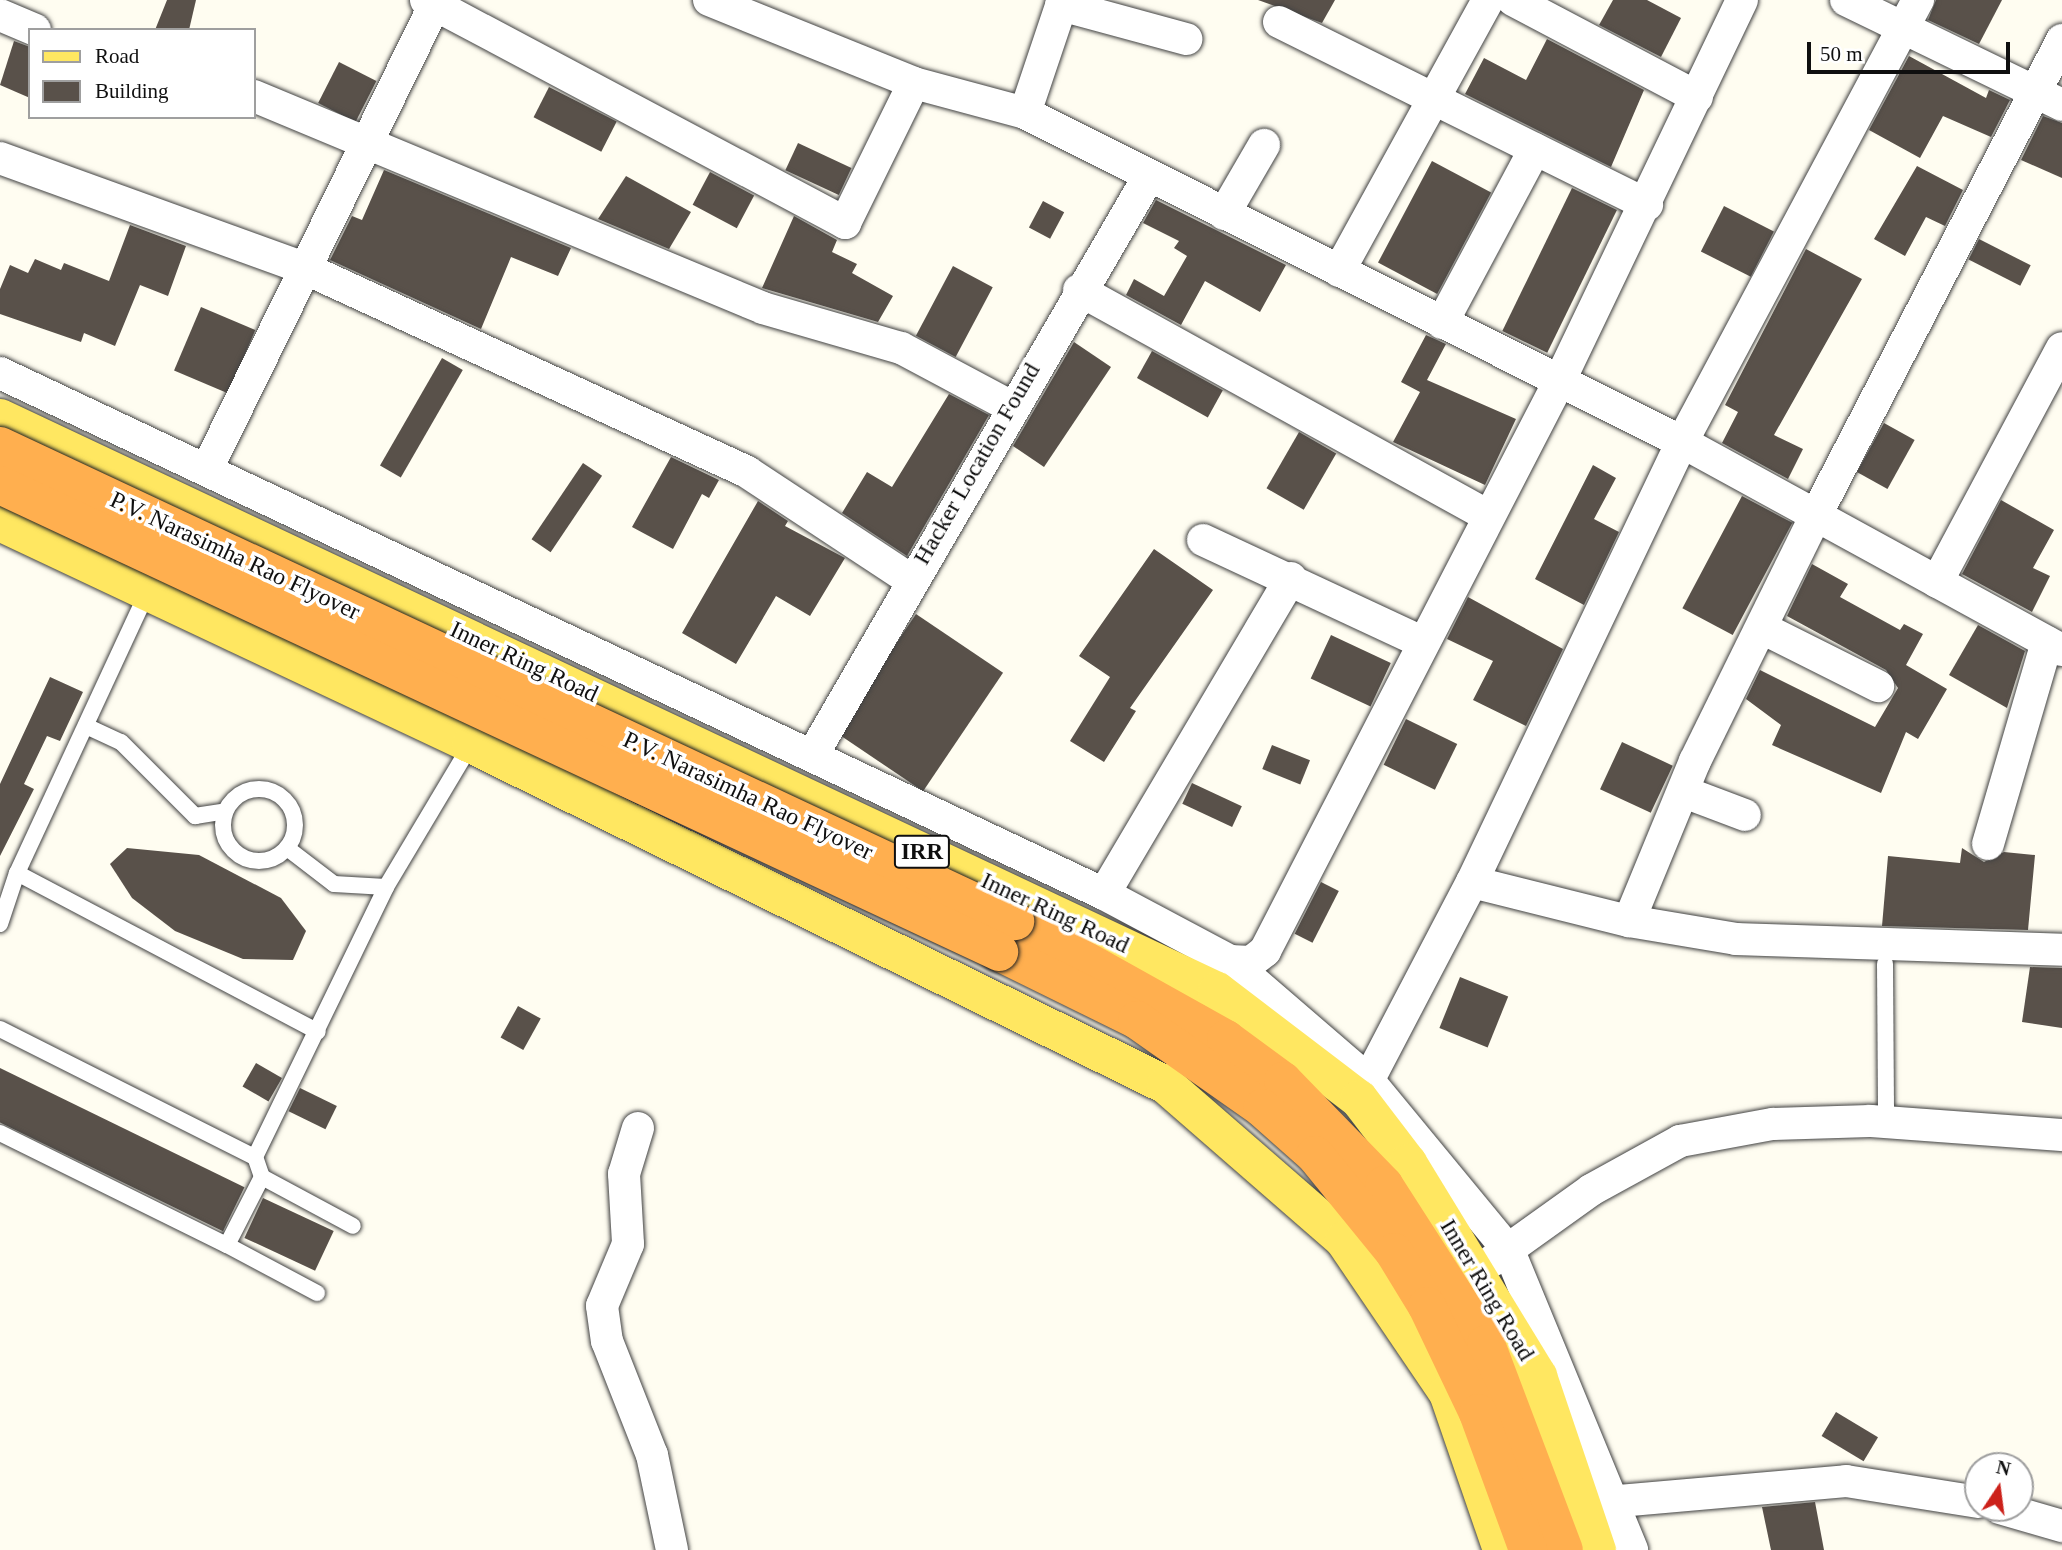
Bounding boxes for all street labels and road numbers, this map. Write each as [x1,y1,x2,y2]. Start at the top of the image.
street label: Hacker Location Found [908,358,1046,570]
street label: P.V. Narasimha Rao Flyover [106,485,364,627]
street label: Inner Ring Road [445,615,603,709]
street label: P.V. Narasimha Rao Flyover [619,725,877,867]
road number: IRR [892,832,952,872]
street label: Inner Ring Road [976,866,1134,960]
street label: Inner Ring Road [1433,1214,1541,1366]

